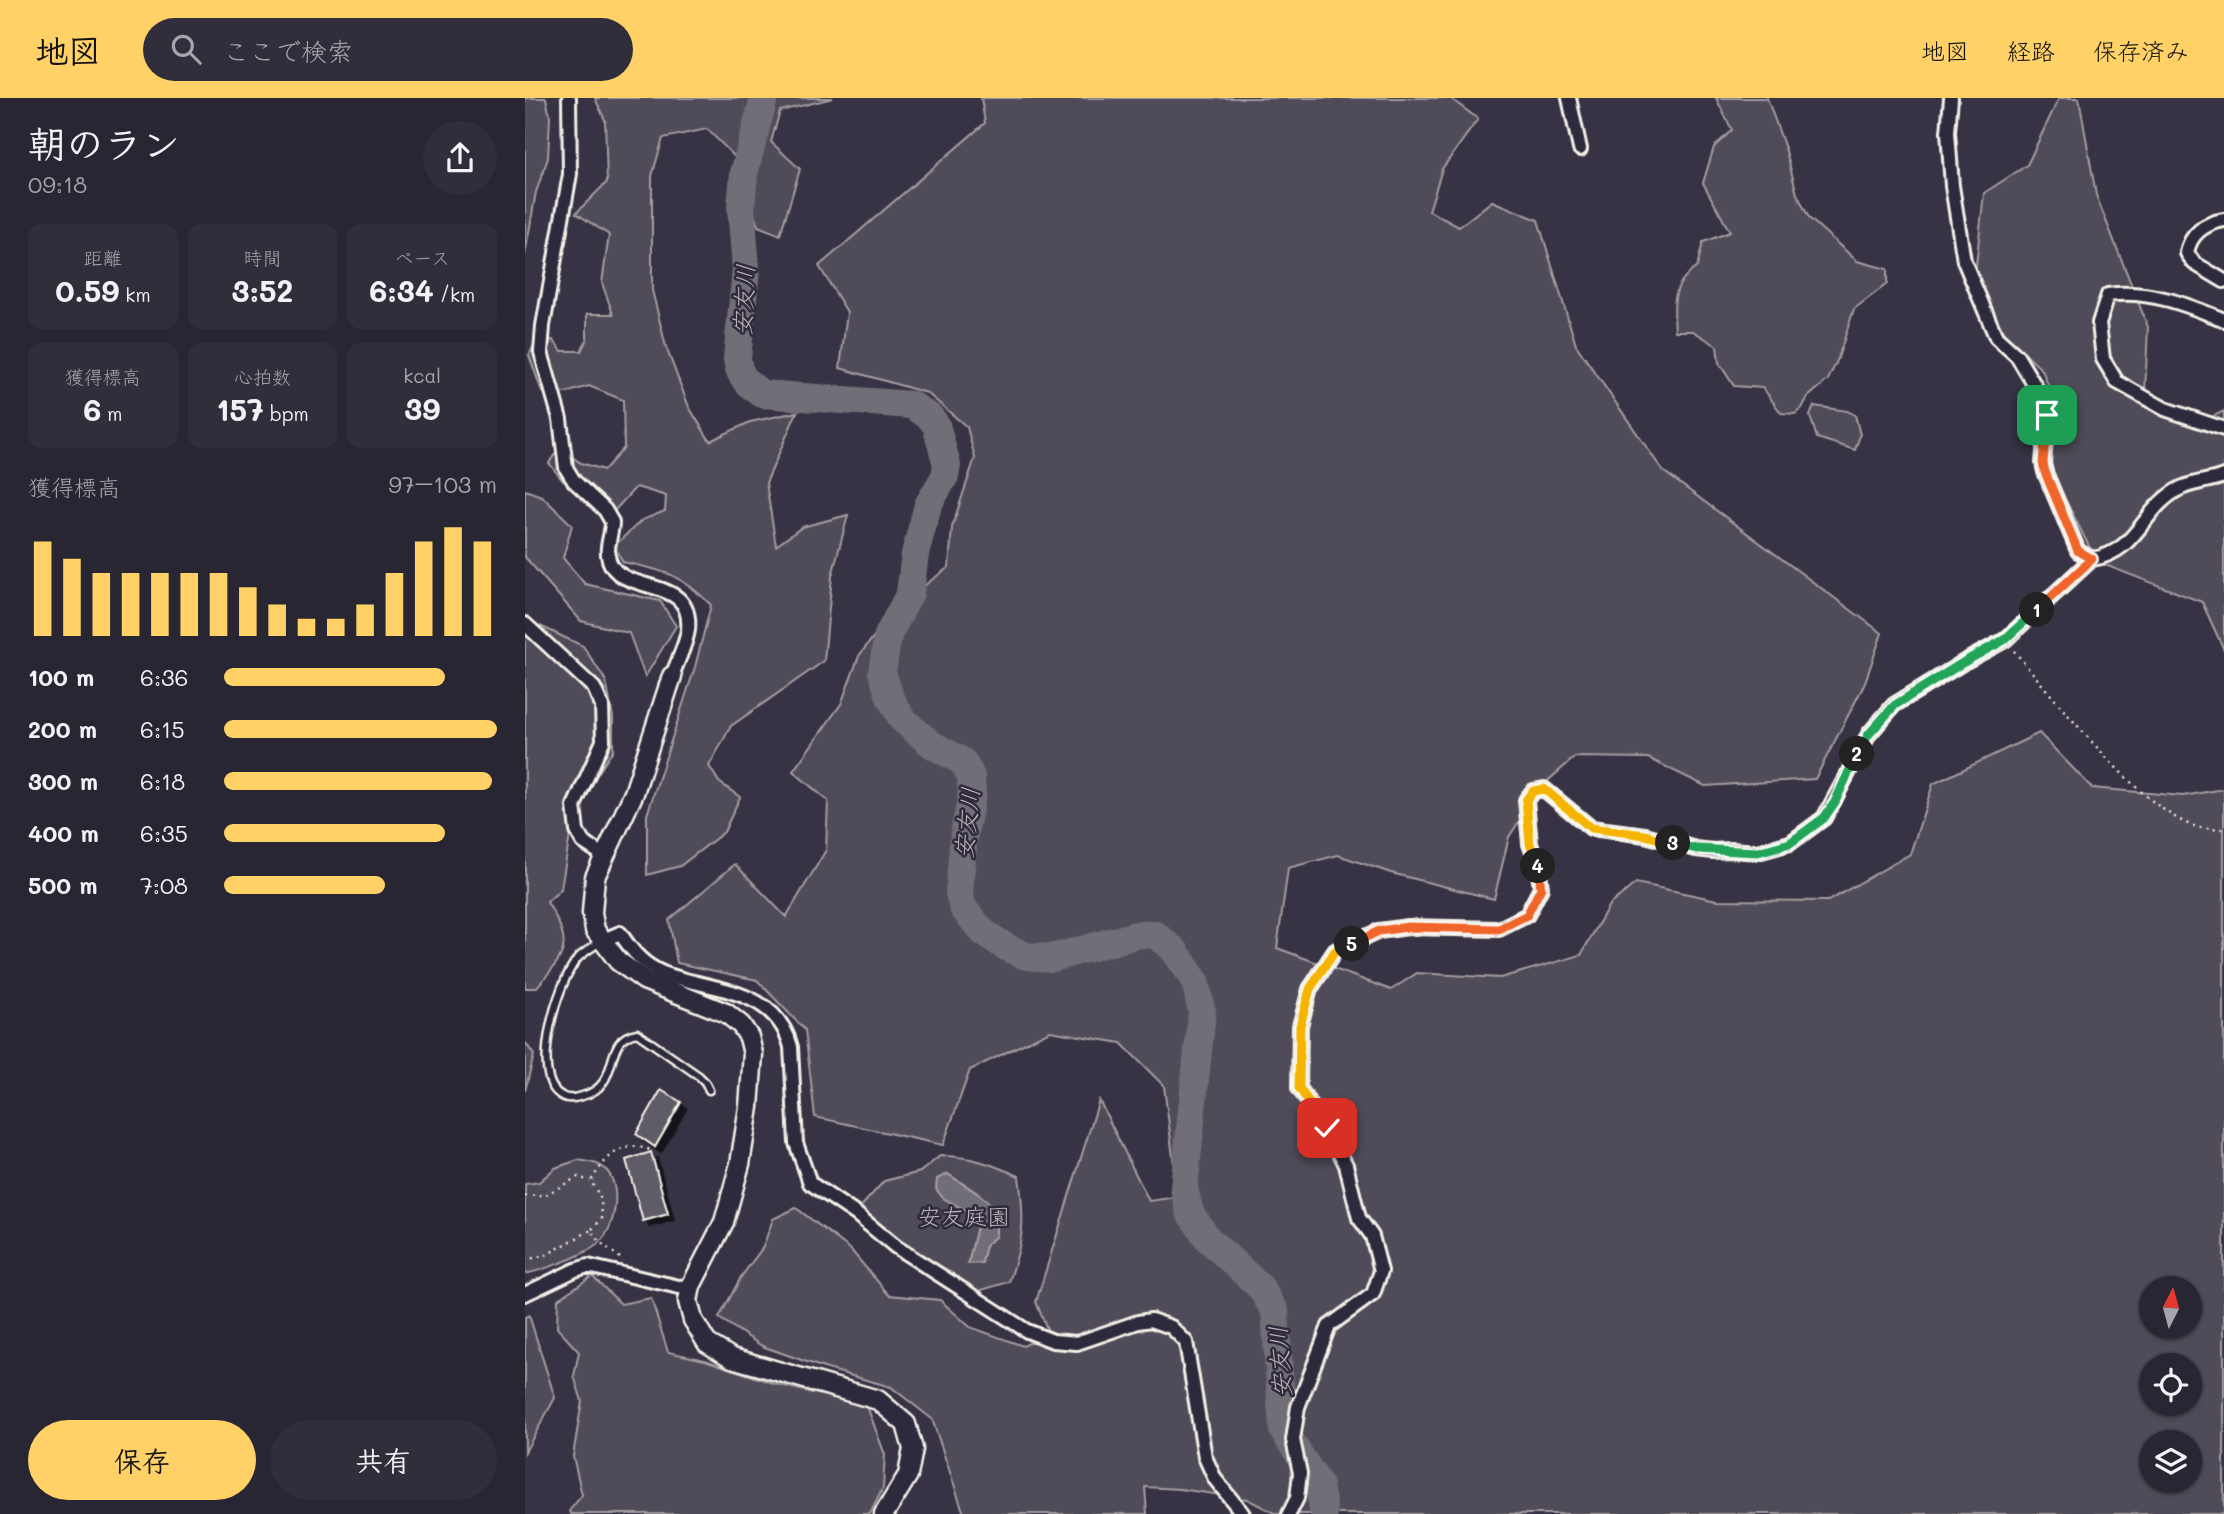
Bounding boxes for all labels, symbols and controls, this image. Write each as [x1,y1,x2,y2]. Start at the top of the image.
search box [143,18,633,81]
text: 地図 [35,28,101,71]
icon: search [167,30,205,68]
text: ここで検索 [223,34,353,68]
text: 地図 [1921,35,1969,66]
text: 経路 [2007,35,2055,66]
text: 保存済み [2093,35,2189,66]
text: 朝のラン [28,118,180,168]
button: share [423,121,497,195]
text: 09:18 [28,169,87,199]
text: 距離 [84,245,122,270]
text: 時間 [243,245,282,270]
text: ペース [394,245,450,270]
water label: 安友川 [726,263,760,337]
text: 0.59 [55,270,119,310]
text: 3:52 [232,270,293,310]
text: 6:34 [369,270,434,310]
text: km [119,282,151,307]
text: /km [434,282,475,307]
text: kcal [403,363,441,388]
text: 獲得標高 [65,364,141,389]
text: 心拍数 [234,364,291,389]
pin [2017,385,2077,445]
text: 39 [404,388,440,428]
text: 6 [83,389,101,429]
text: 157 [216,389,264,429]
icon: arrive [2028,396,2066,434]
text: m [101,401,123,426]
text: bpm [264,401,309,426]
text: 97–103 m [388,469,497,499]
text: 獲得標高 [28,472,120,502]
pin: 1 [2019,592,2055,628]
text: 1 [2032,597,2041,622]
text: 100 m [28,662,94,692]
text: 6:36 [140,662,188,692]
text: 200 m [28,714,97,744]
text: 6:15 [140,714,185,744]
pin: 2 [1839,736,1875,772]
text: 2 [1851,741,1862,766]
text: 300 m [28,766,98,796]
text: 6:18 [140,766,185,796]
water label: 安友川 [947,786,985,860]
text: 400 m [28,818,99,848]
text: 6:35 [140,818,188,848]
pin: 3 [1655,826,1691,860]
text: 3 [1667,830,1678,855]
pin: 4 [1521,848,1555,884]
text: 4 [1531,853,1544,878]
text: 500 m [28,870,98,900]
text: 7:08 [140,870,188,900]
pin: 5 [1335,926,1369,962]
text: 5 [1346,931,1357,956]
pin [1297,1098,1357,1158]
icon: check [1308,1109,1346,1147]
park label: 安友庭園 [918,1201,1010,1231]
north arrow [2139,1276,2201,1339]
map controls [2139,1276,2202,1493]
water label: 安友川 [1261,1325,1297,1399]
button: locate [2139,1353,2202,1416]
button: 保存 [28,1420,256,1500]
button: 共有 [270,1420,497,1500]
button: layers [2139,1430,2202,1493]

